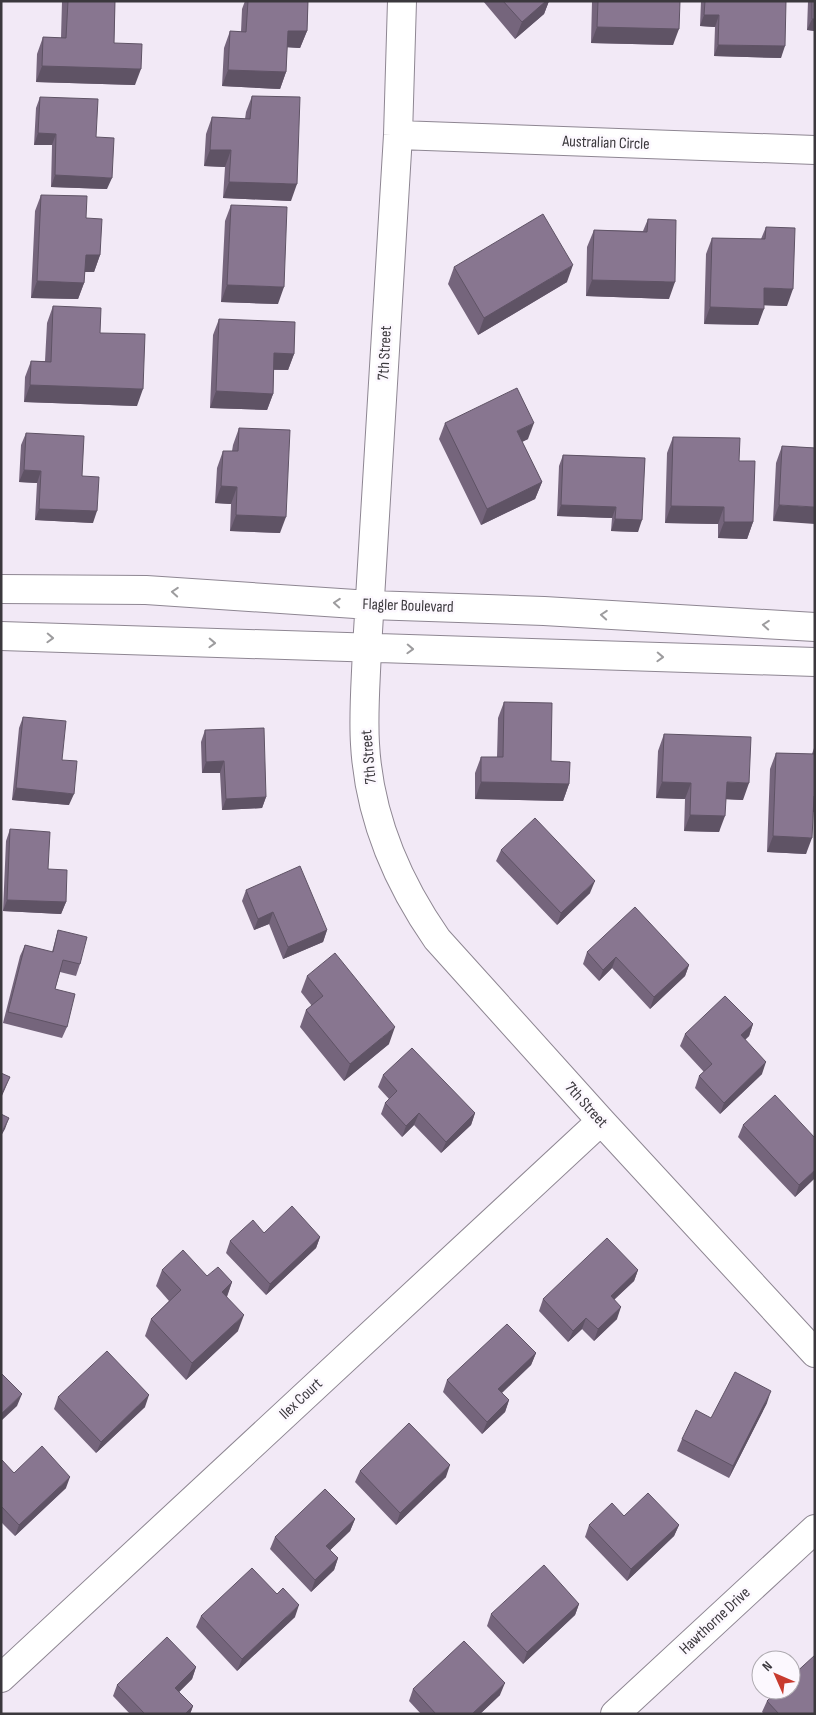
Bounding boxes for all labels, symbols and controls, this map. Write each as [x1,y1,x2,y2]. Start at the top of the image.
street label: Australian Circle [561,132,650,154]
street label: 7th Street [374,325,396,381]
one-way arrow [170,587,178,598]
street label: Flagler Boulevard [362,595,454,617]
one-way arrow [332,598,340,609]
one-way arrow [600,610,608,621]
one-way arrow [762,620,770,631]
one-way arrow [46,632,54,643]
one-way arrow [209,638,217,648]
one-way arrow [406,644,414,654]
one-way arrow [656,652,664,662]
street label: 7th Street [357,729,381,785]
street label: 7th Street [561,1078,611,1132]
street label: Ilex Court [276,1374,326,1424]
street label: Hawthorne Drive [676,1583,754,1659]
north arrow [751,1650,801,1700]
text: N [759,1658,776,1675]

